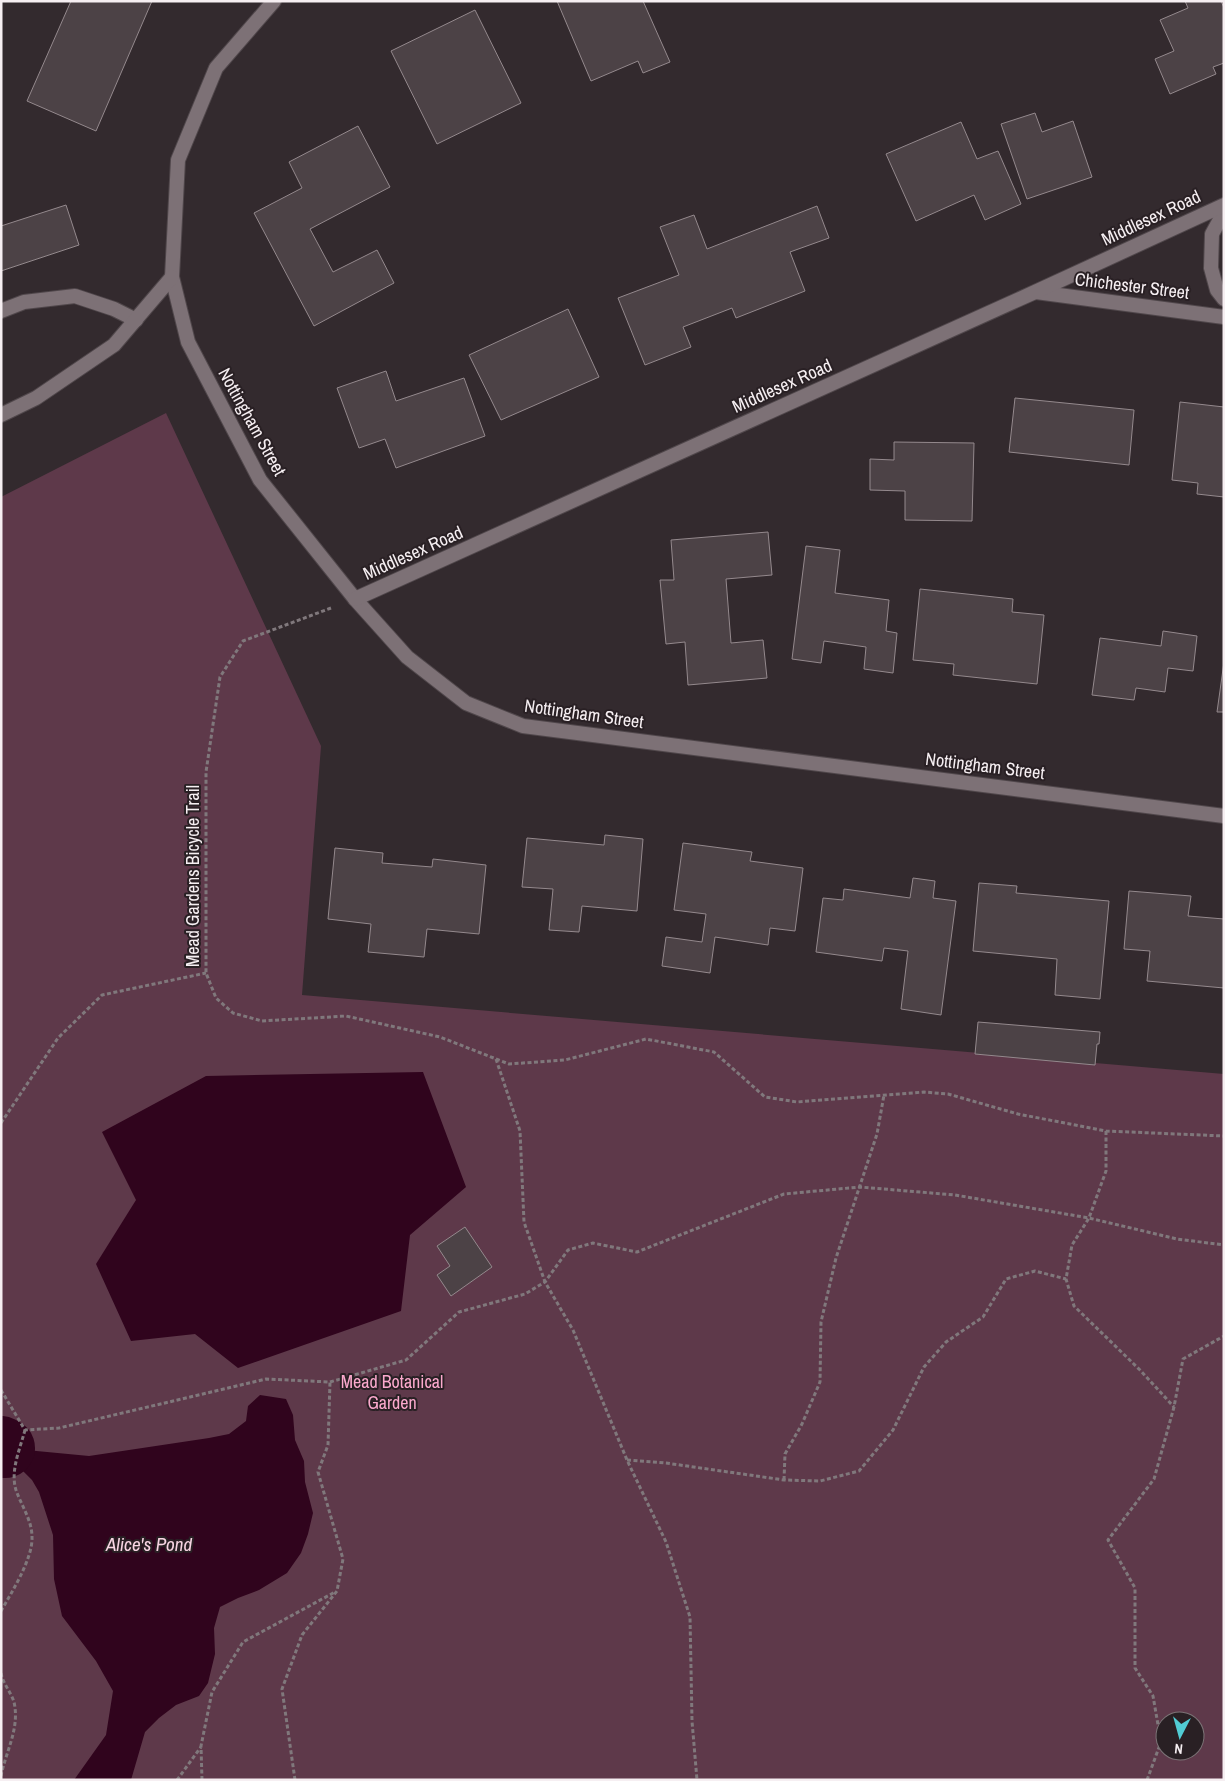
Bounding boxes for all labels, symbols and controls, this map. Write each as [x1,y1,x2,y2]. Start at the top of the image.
street label: Middlesex Road [1097,184,1204,251]
street label: Chichester Street [1074,266,1191,305]
street label: Middlesex Road [728,352,836,419]
street label: Nottingham Street [212,363,292,480]
street label: Middlesex Road [359,519,467,586]
street label: Nottingham Street [523,693,645,734]
street label: Nottingham Street [924,746,1046,785]
street label: Mead Gardens Bicycle Trail [180,785,205,967]
park label: Mead Botanical Garden [341,1369,443,1415]
water label: Alice's Pond [105,1531,192,1557]
north arrow [1155,1711,1205,1761]
text: N [1174,1740,1184,1758]

